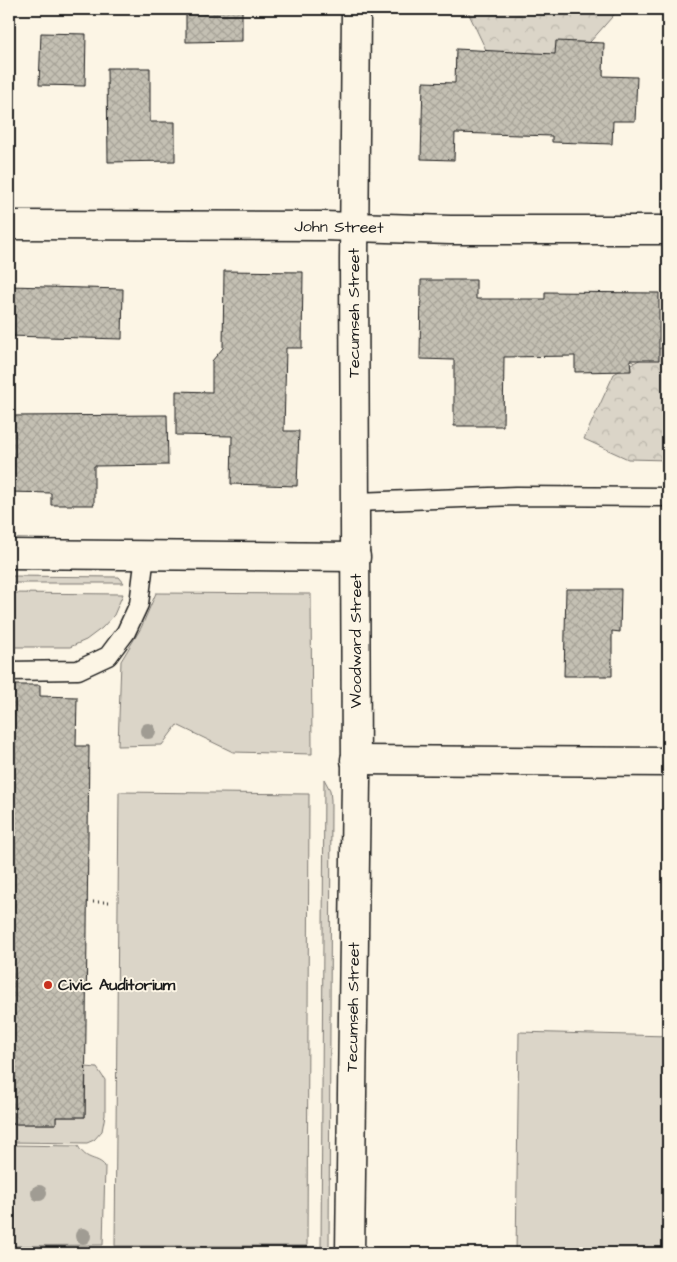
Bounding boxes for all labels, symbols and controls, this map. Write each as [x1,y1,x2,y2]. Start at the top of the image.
street label: John Street [294,215,384,239]
street label: Tecumseh Street [343,248,365,378]
street label: Woodward Street [345,573,367,709]
street label: Tecumseh Street [341,941,365,1072]
place label: Civic Auditorium [58,974,176,996]
marker: Civic Auditorium [42,979,54,991]

